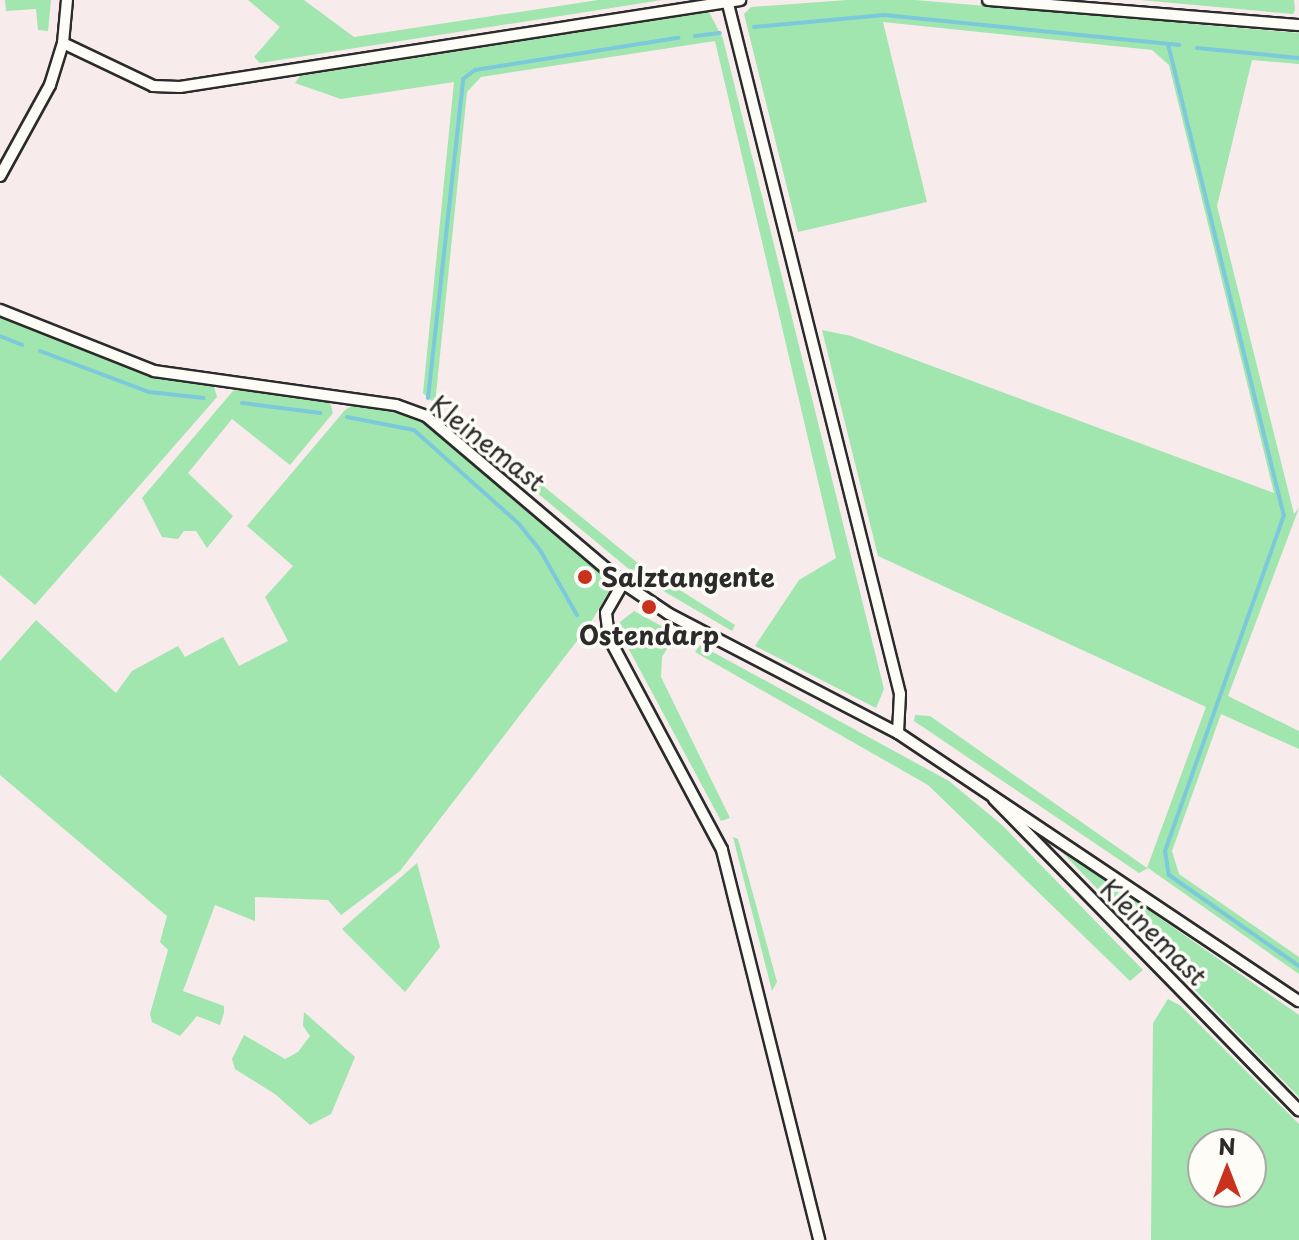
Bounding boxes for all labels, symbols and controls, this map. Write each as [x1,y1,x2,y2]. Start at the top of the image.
street label: Kleinemast [424,388,552,498]
place label: Salztangente [601,561,775,593]
marker: Salztangente [576,568,594,586]
marker: Ostendarp [640,598,658,616]
place label: Ostendarp [579,619,719,651]
street label: Kleinemast [1094,872,1214,992]
north arrow [1187,1128,1267,1208]
text: N [1218,1129,1236,1162]

